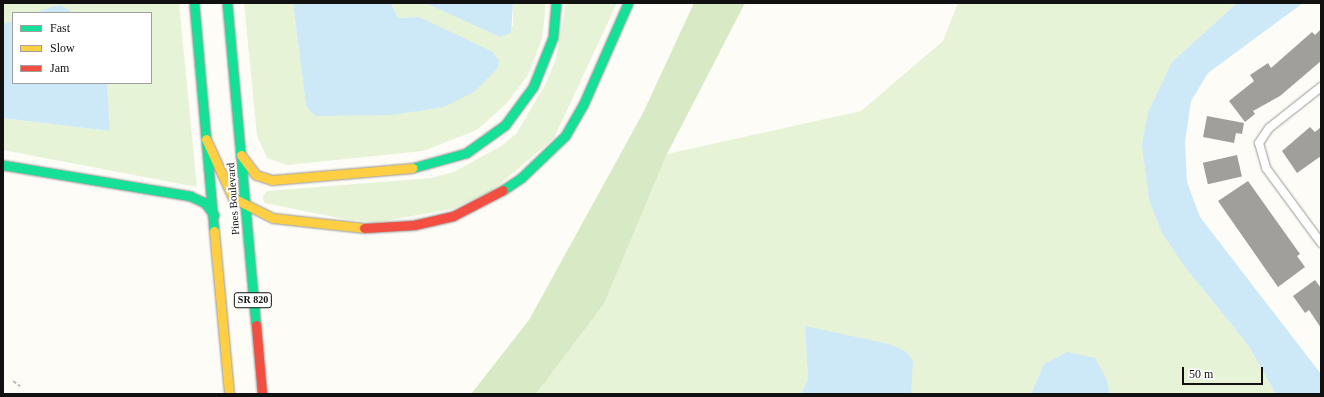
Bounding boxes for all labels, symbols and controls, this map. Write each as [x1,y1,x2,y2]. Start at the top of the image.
legend [12,12,152,84]
text: Fast [50,21,70,35]
text: Slow [50,41,75,55]
text: Jam [50,61,69,75]
street label: Pines Boulevard [224,162,242,236]
road number: SR 820 [233,292,273,308]
scale bar [1184,359,1265,385]
text: 50 m [1189,367,1213,381]

